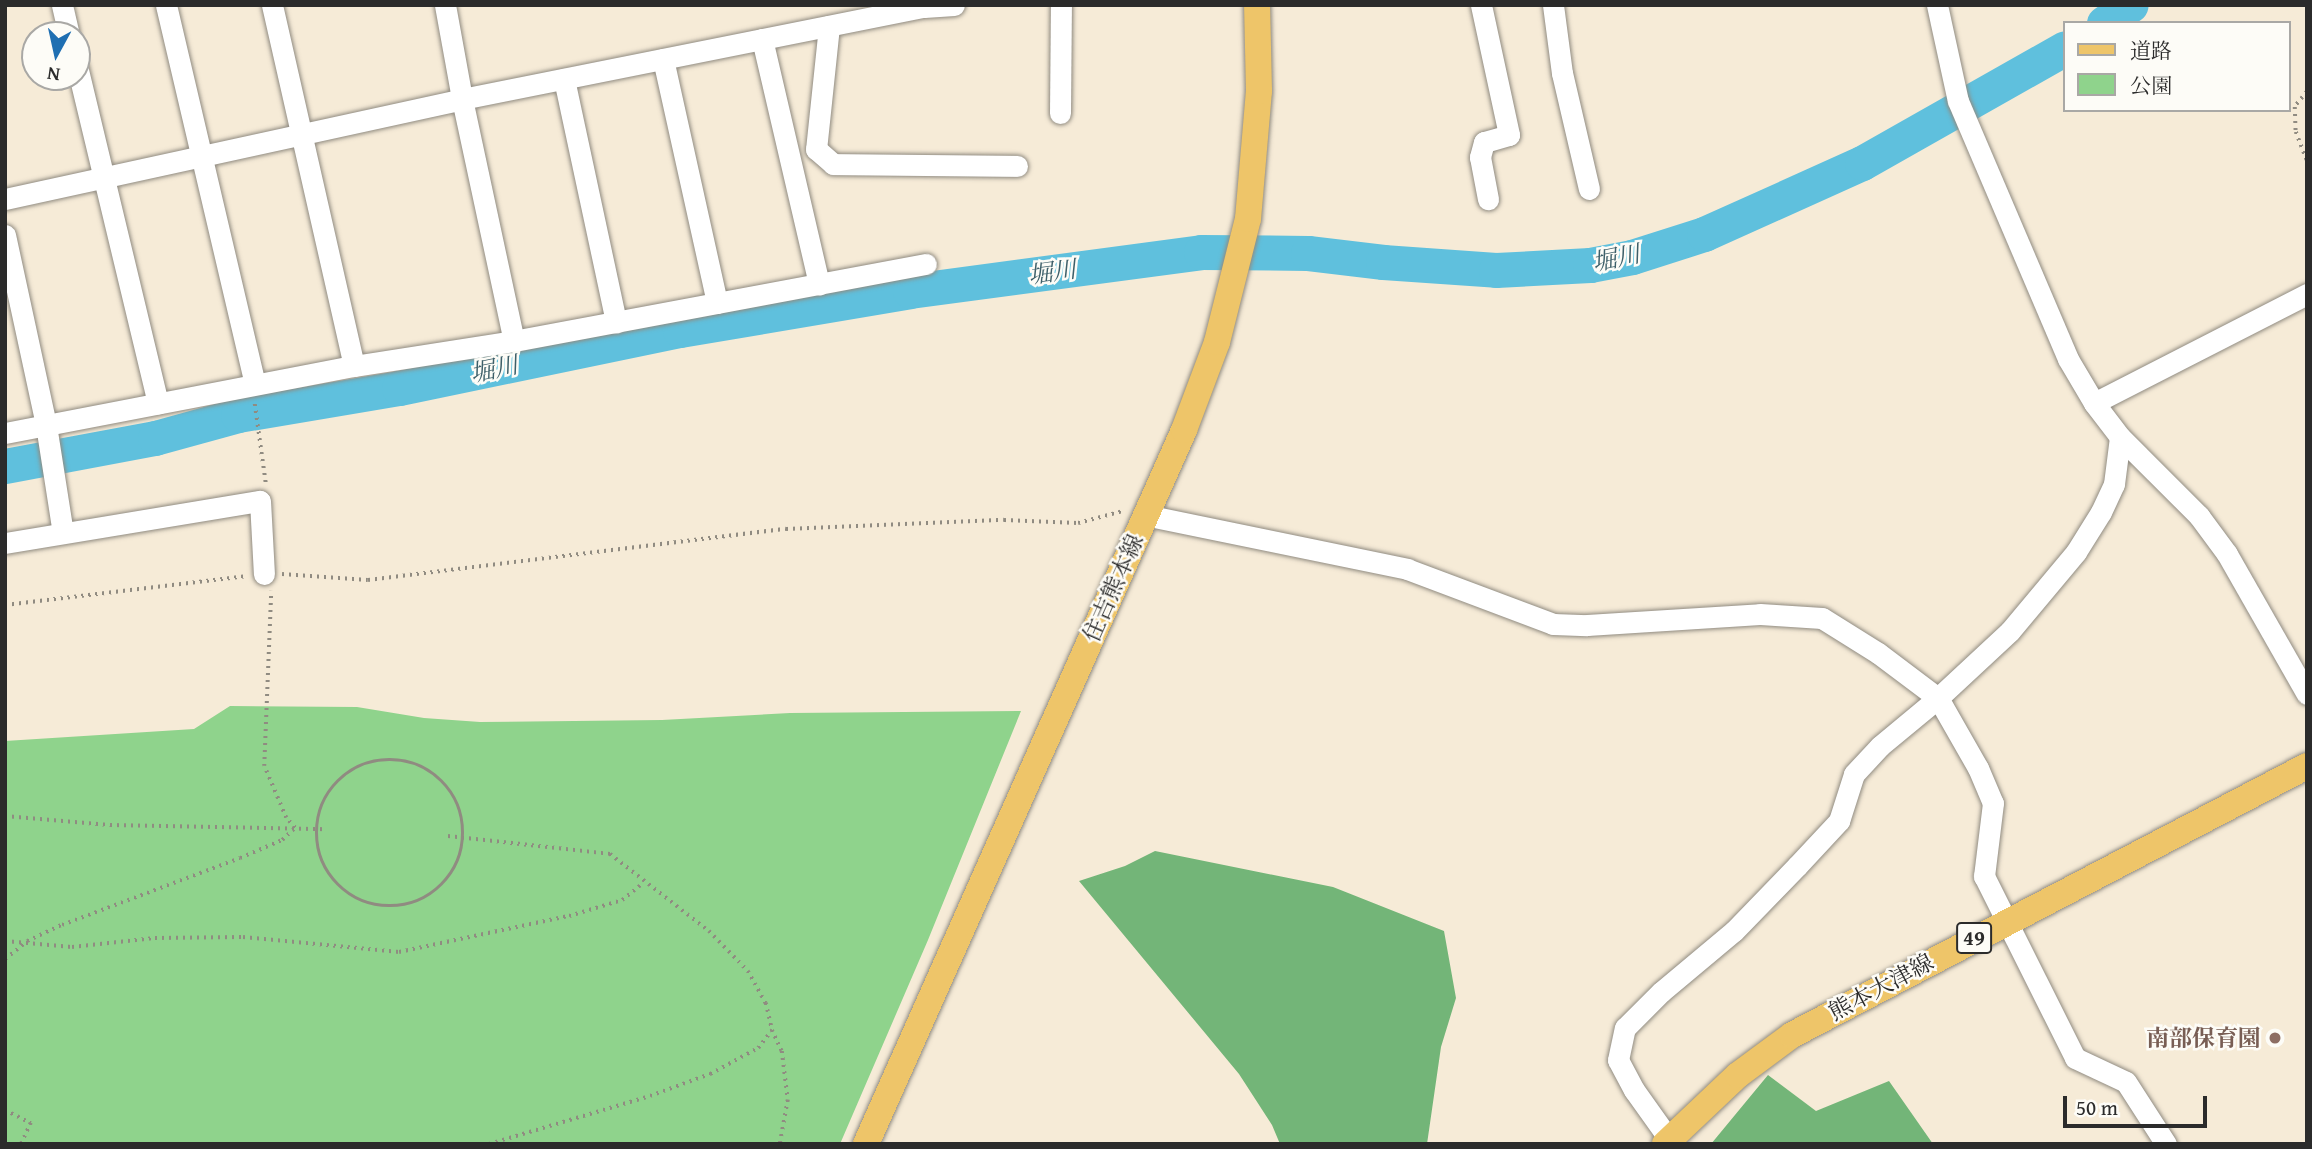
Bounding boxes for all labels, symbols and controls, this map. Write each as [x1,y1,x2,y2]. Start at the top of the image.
north arrow [21,21,91,91]
legend [2064,21,2291,112]
text: 道路 [2130,35,2172,66]
text: N [45,60,62,90]
text: 公園 [2130,70,2172,101]
water label: 堀川 [1590,239,1642,277]
water label: 堀川 [1026,254,1078,290]
water label: 堀川 [468,350,520,388]
street label: 住吉熊本線 [1077,530,1149,646]
road number: 49 [1955,920,1993,956]
street label: 熊本大津線 [1824,948,1938,1026]
place label: 南部保育園 [2146,1024,2261,1052]
marker: 南部保育園 [2267,1030,2283,1046]
scale bar [2067,1082,2210,1126]
text: 50 m [2076,1092,2118,1123]

